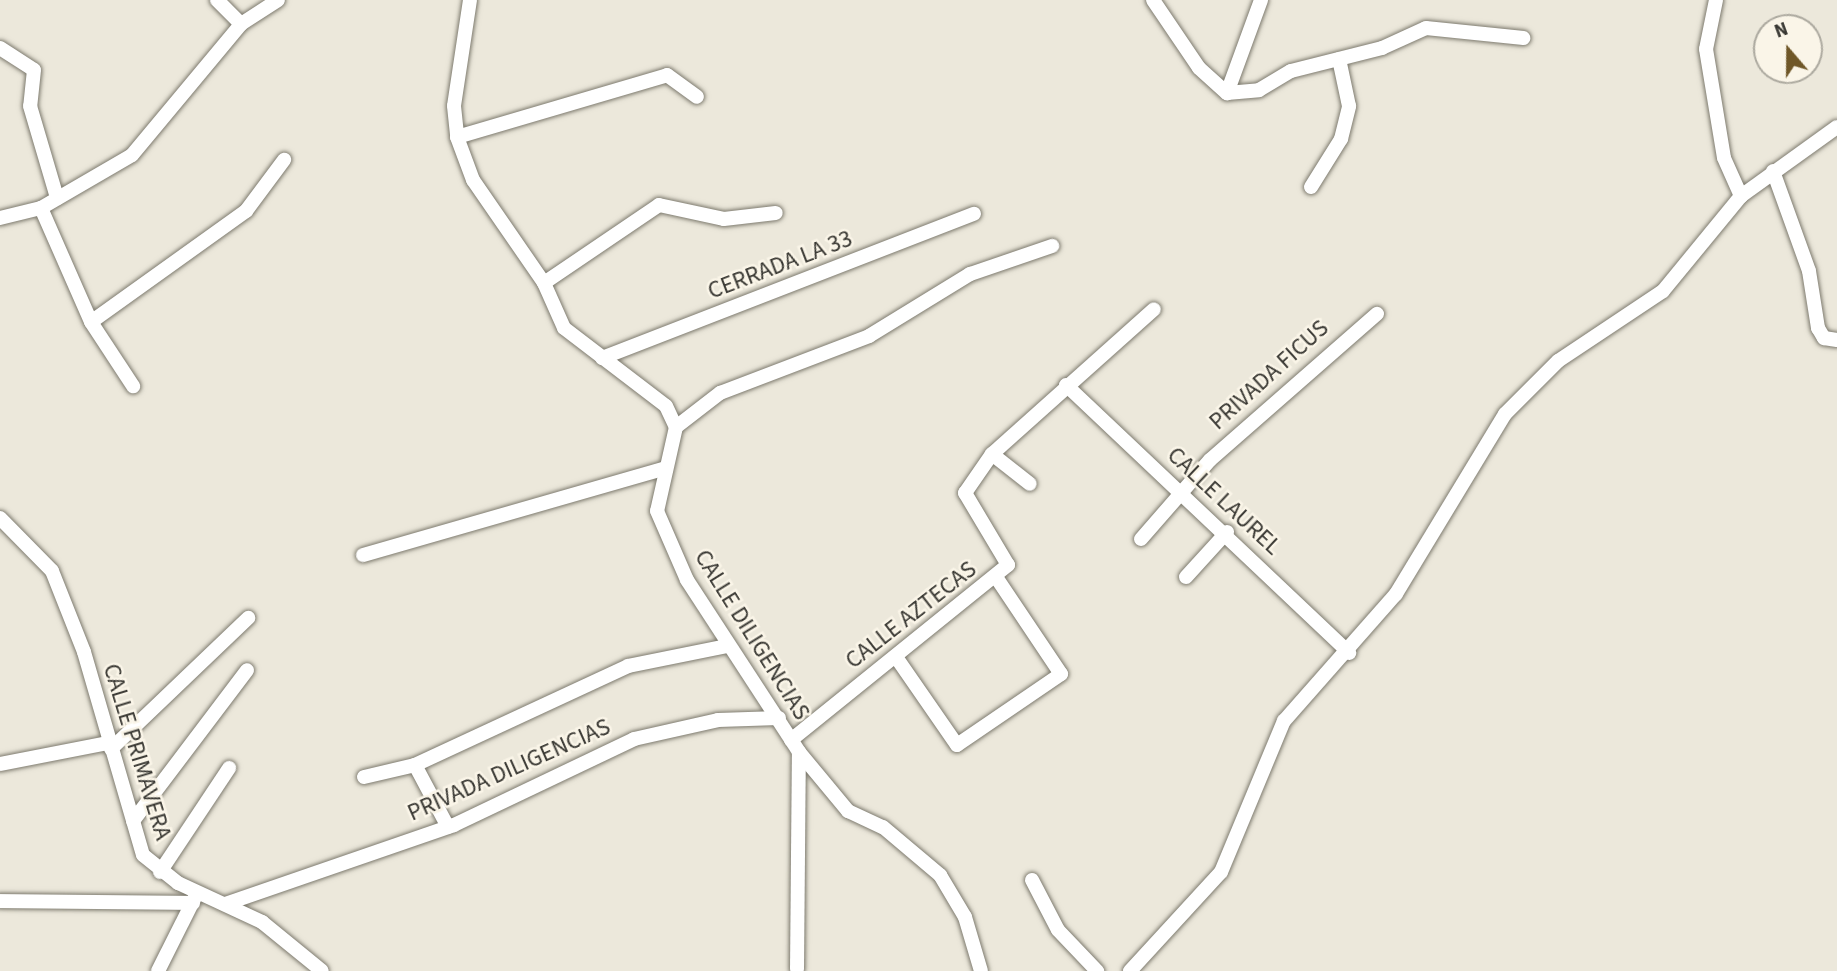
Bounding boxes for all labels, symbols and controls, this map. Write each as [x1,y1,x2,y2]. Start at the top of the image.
north arrow [1753,14,1823,84]
text: N [1771,16,1792,46]
street label: CERRADA LA 33 [704,224,856,306]
street label: PRIVADA FICUS [1203,314,1335,436]
street label: CALLE LAUREL [1161,441,1287,561]
street label: CALLE DILIGENCIAS [688,545,816,725]
street label: CALLE AZTECAS [840,555,982,675]
street label: CALLE PRIMAVERA [97,660,177,844]
street label: PRIVADA DILIGENCIAS [403,712,615,828]

